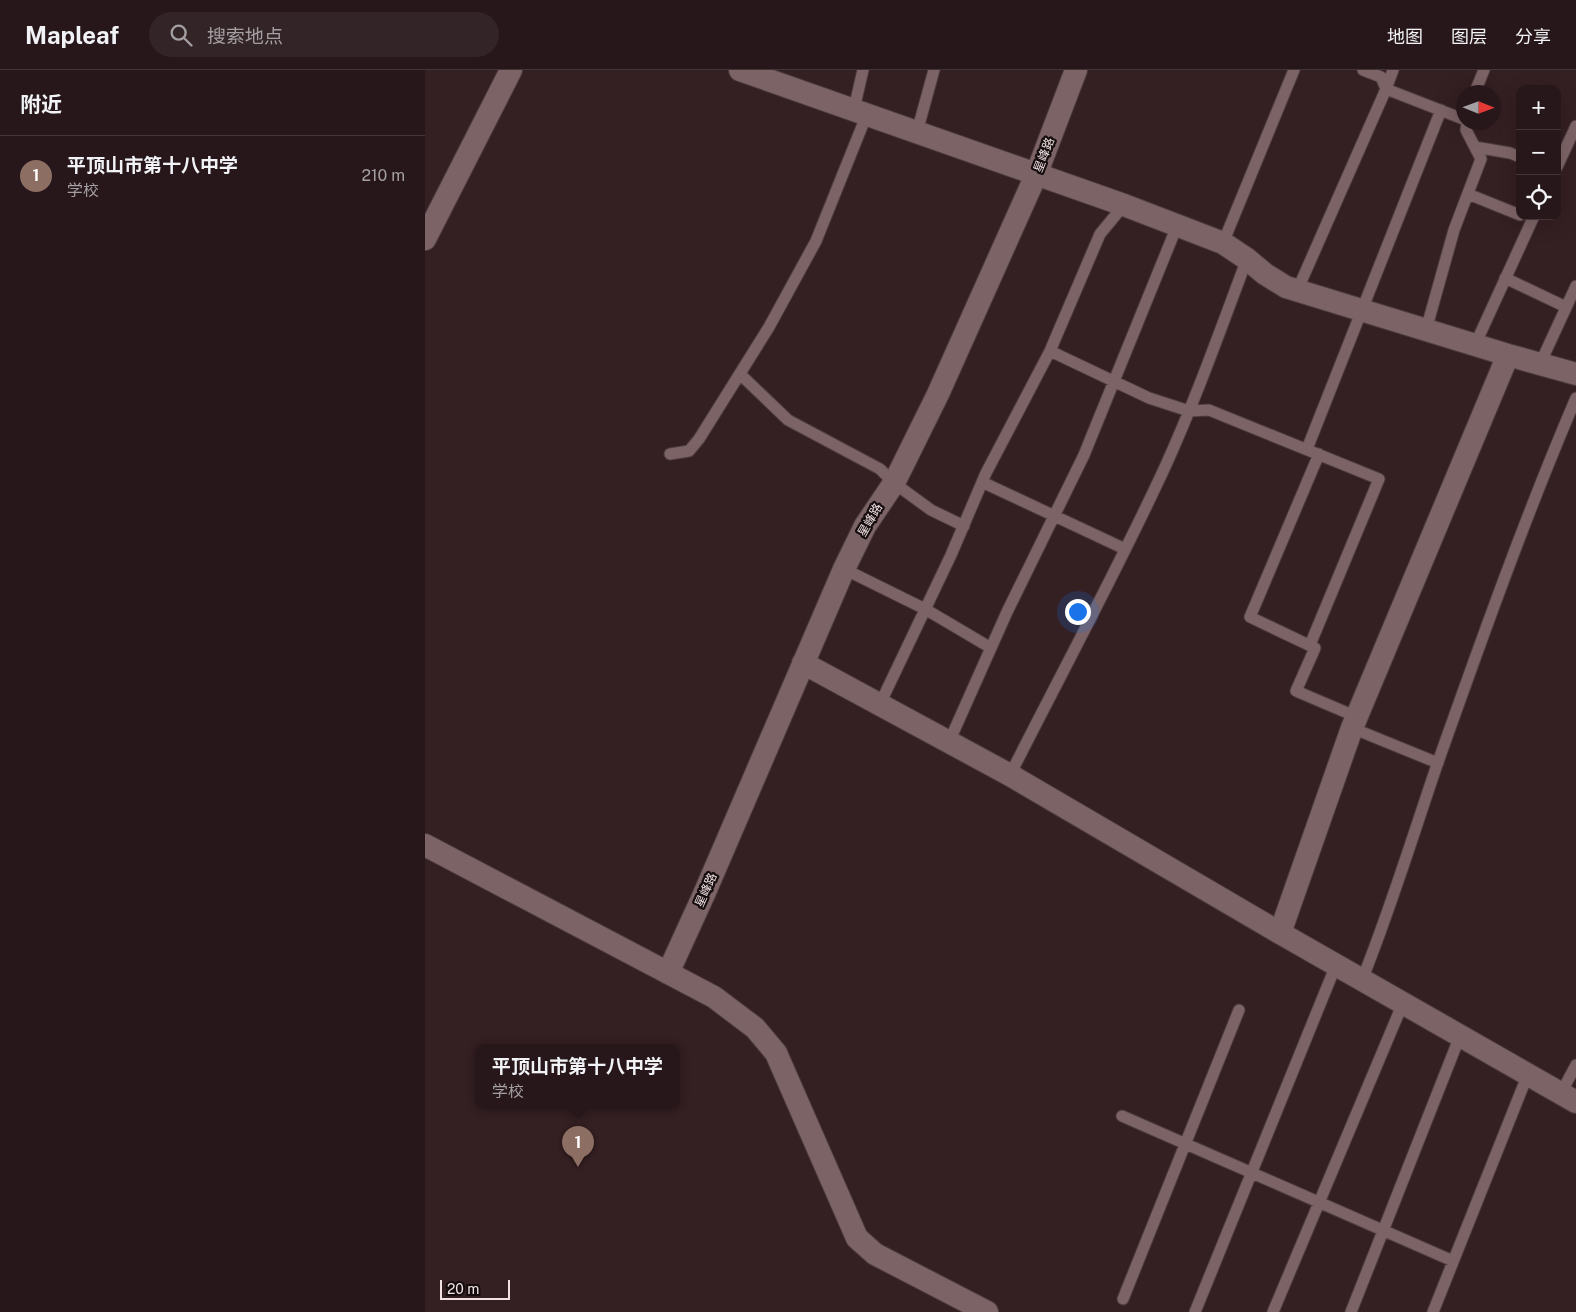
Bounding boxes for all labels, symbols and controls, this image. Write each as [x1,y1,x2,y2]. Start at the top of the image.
search box [149,12,499,57]
text: Mapleaf [25,21,119,49]
icon: search [167,21,195,49]
text: 搜索地点 [207,25,283,47]
text: 地图 [1387,26,1423,47]
text: 图层 [1451,26,1487,47]
text: 分享 [1515,26,1551,47]
north arrow [1456,85,1501,130]
map controls [1516,85,1561,220]
button: + [1516,85,1561,130]
text: 附近 [20,92,62,117]
button: − [1516,130,1561,175]
street label: 星峰路 [1031,136,1057,174]
text: 平顶山市第十八中学 [67,154,238,176]
text: 1 [33,166,39,185]
text: 210 m [361,166,405,185]
button: locate [1516,175,1561,220]
text: 学校 [67,181,99,200]
street label: 星峰路 [855,501,885,539]
your location [1065,599,1091,625]
street label: 星峰路 [692,871,720,909]
popup [475,1044,680,1109]
text: 平顶山市第十八中学 [492,1055,663,1077]
text: 学校 [492,1082,524,1101]
pin: 1 [562,1126,594,1167]
scale bar [440,1277,510,1300]
text: 20 m [447,1281,479,1297]

